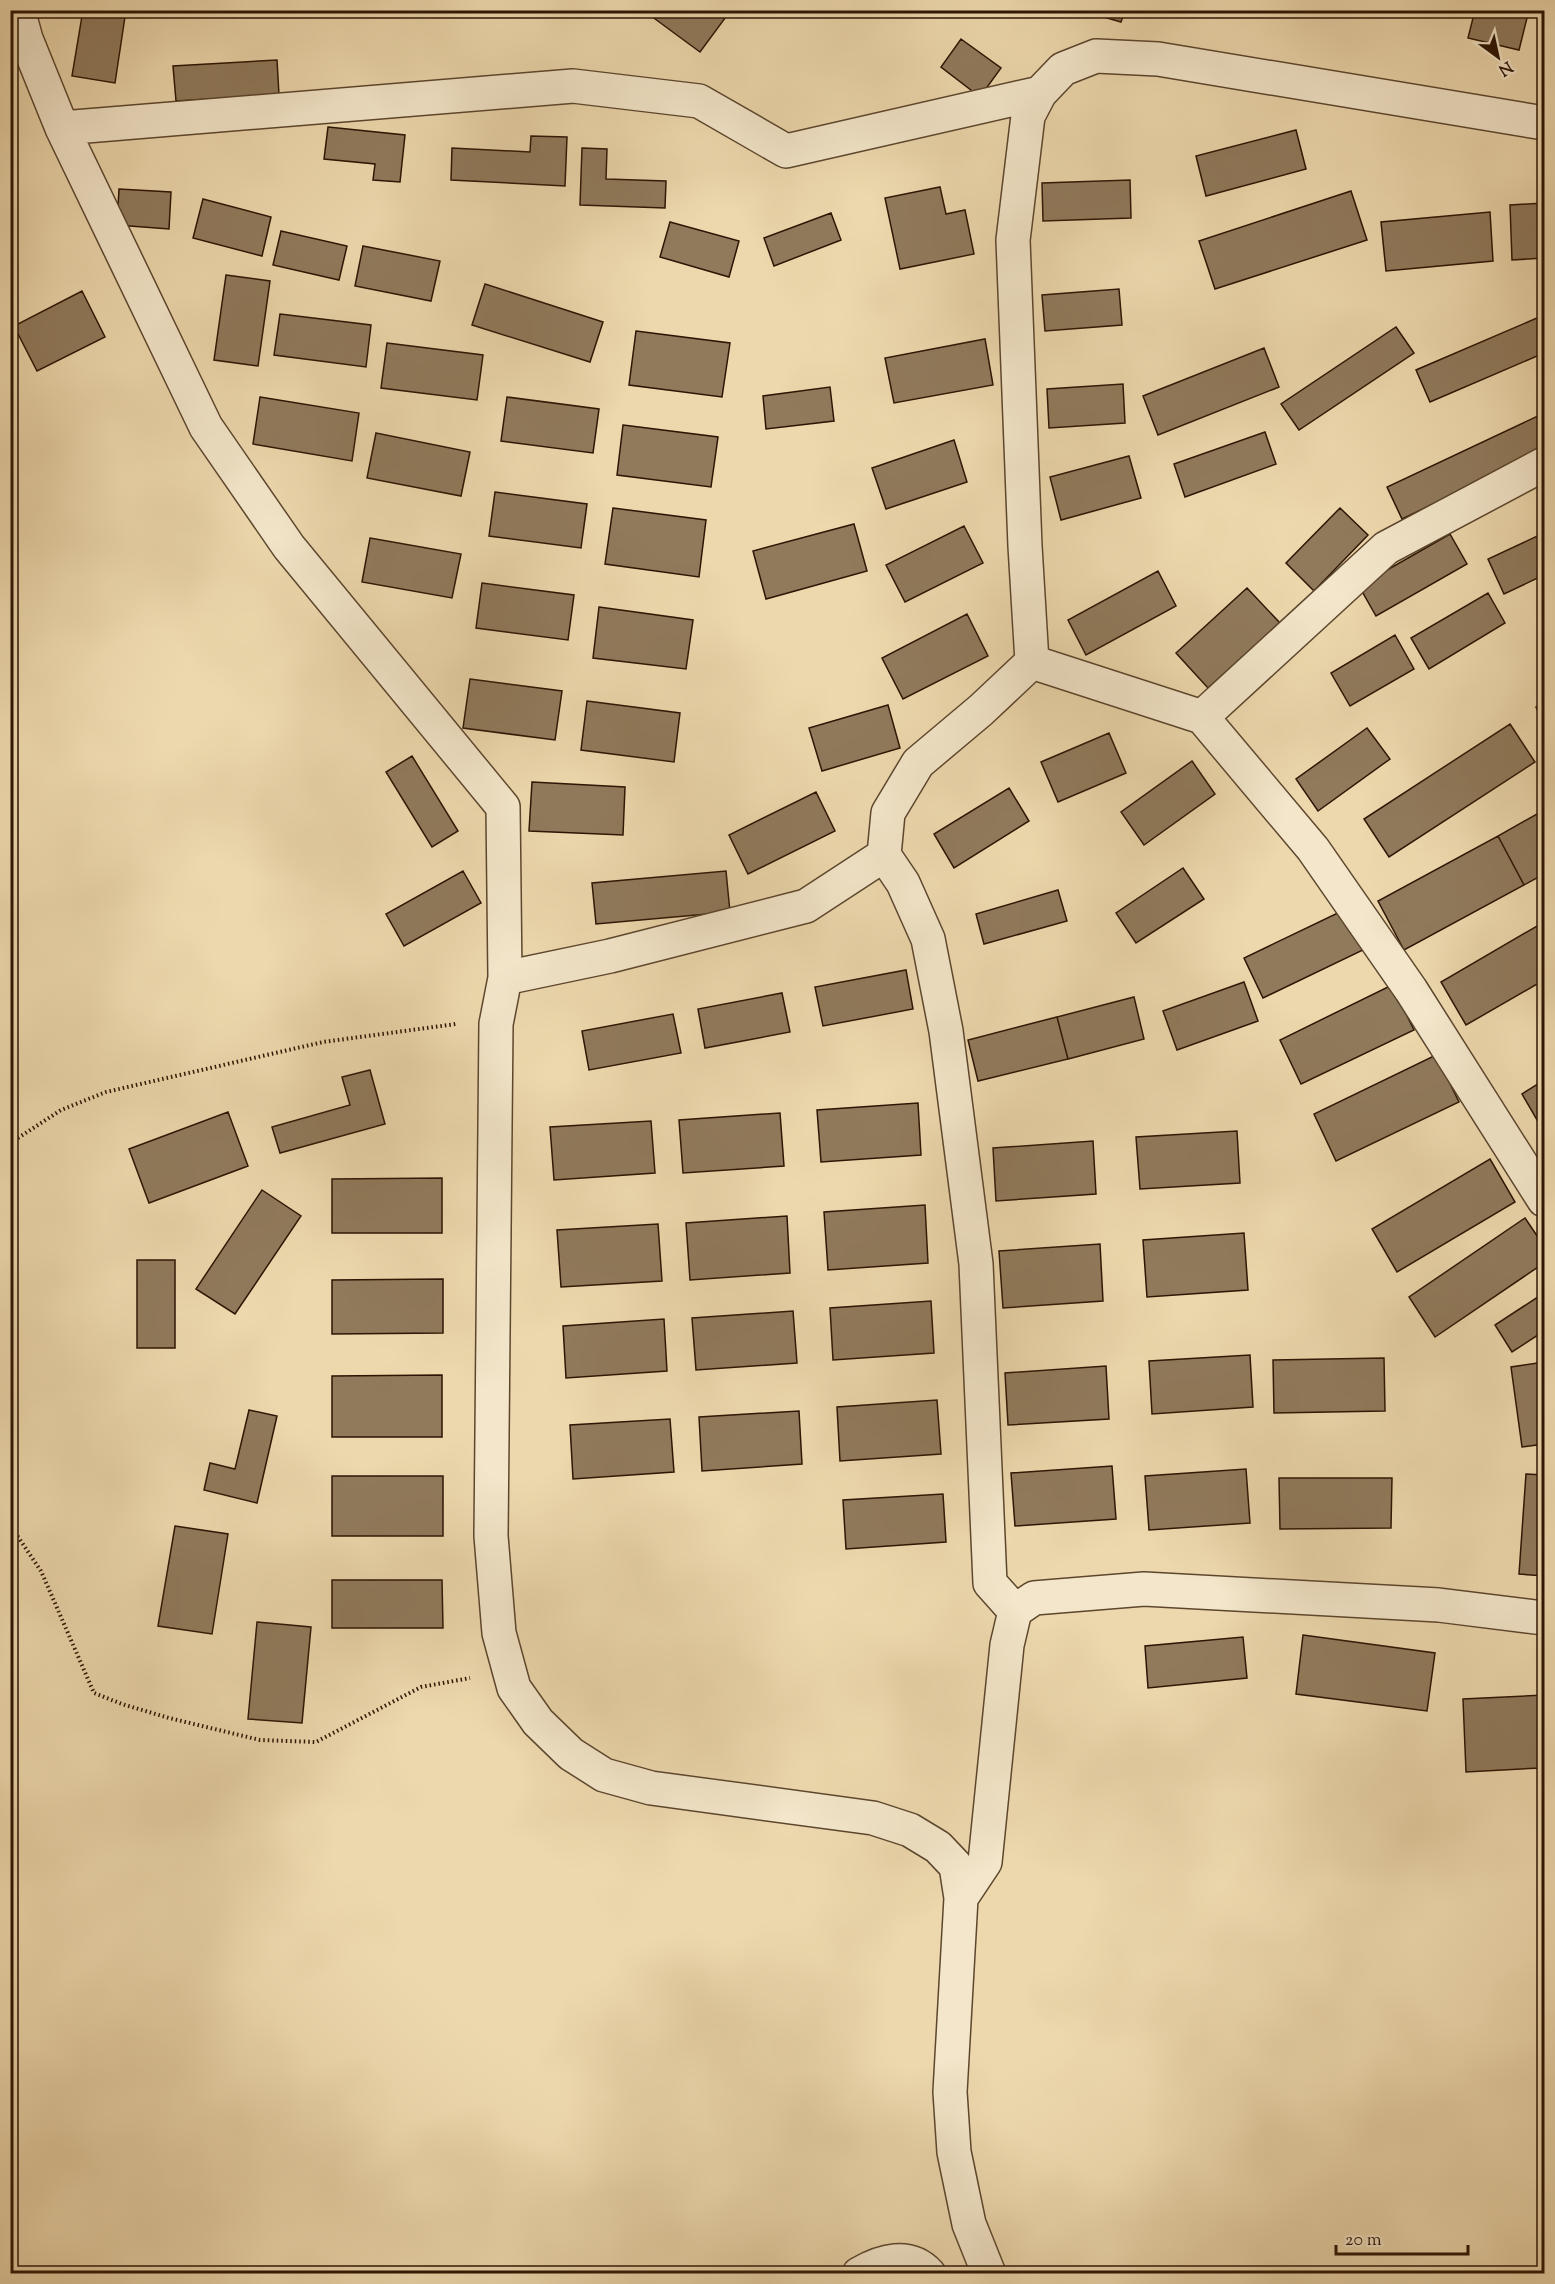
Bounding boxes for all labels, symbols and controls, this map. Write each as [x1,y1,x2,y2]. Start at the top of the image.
north arrow [1468,27,1528,87]
text: N [1493,54,1516,81]
scale bar [1336,2218,1468,2256]
text: 20 m [1345,2228,1382,2254]

